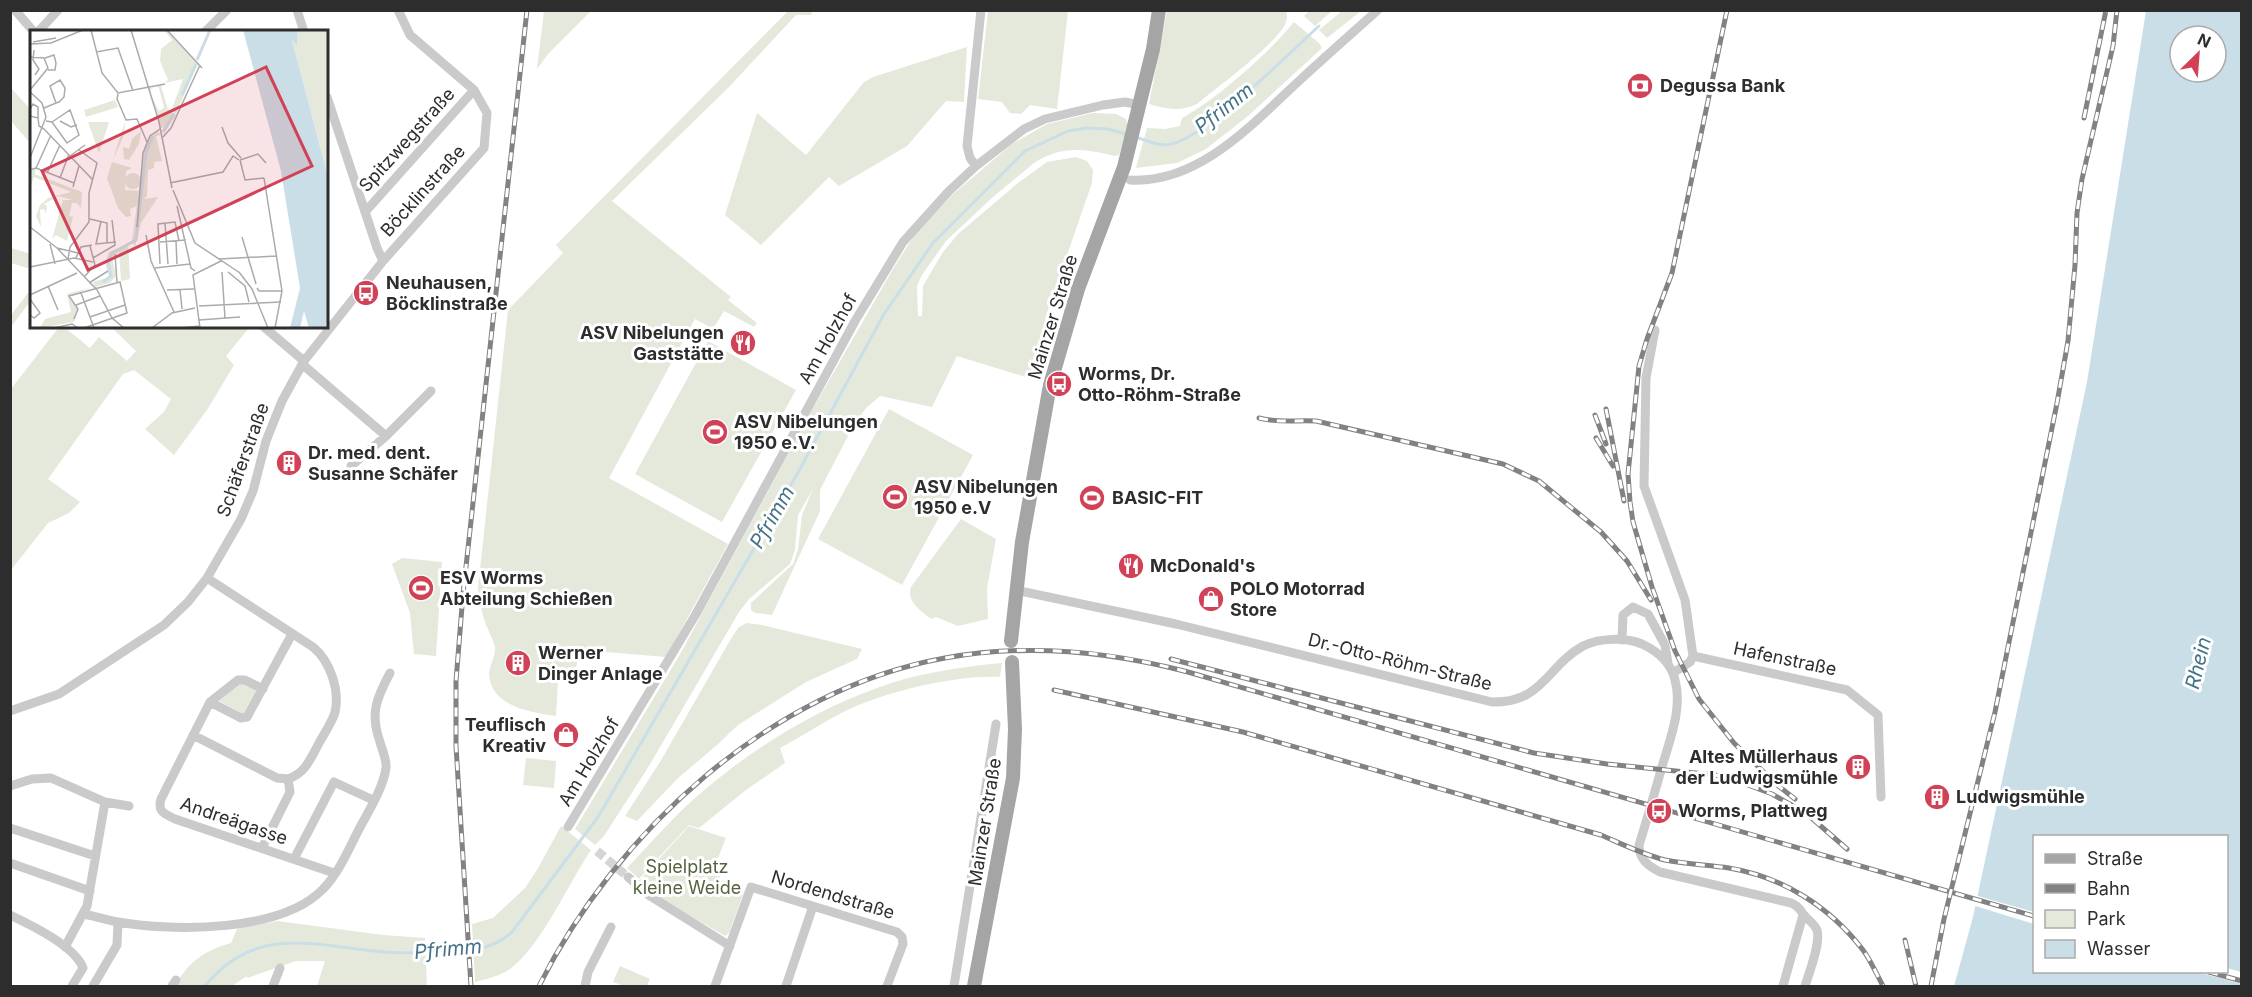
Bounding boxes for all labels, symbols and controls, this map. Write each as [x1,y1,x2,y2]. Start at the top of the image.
north arrow [2168,24,2228,84]
text: N [2195,29,2214,52]
inset map [30,30,328,328]
bank icon: Degussa Bank [1625,71,1655,101]
place label: Degussa Bank [1660,75,1786,96]
water label: Pfrimm [1190,78,1258,138]
street label: Spitzwegstraße [354,83,459,196]
street label: Böcklinstraße [376,141,469,241]
street label: Mainzer Straße [1024,252,1081,382]
place label: Neuhausen, Böcklinstraße [386,272,508,314]
bus stop icon: Neuhausen, Böcklinstraße [351,278,381,308]
street label: Am Holzhof [794,290,861,388]
place label: ASV Nibelungen Gaststätte [580,322,724,364]
restaurant icon: ASV Nibelungen Gaststätte [728,328,758,358]
place label: Worms, Dr. Otto-Röhm-Straße [1078,363,1241,405]
bus stop icon: Worms, Dr. Otto-Röhm-Straße [1044,369,1074,399]
street label: Schäferstraße [212,400,273,520]
place label: ASV Nibelungen 1950 e.V. [734,411,878,453]
sports icon: ASV Nibelungen 1950 e.V. [700,417,730,447]
place label: Dr. med. dent. Susanne Schäfer [308,442,458,484]
building icon: Dr. med. dent. Susanne Schäfer [274,448,304,478]
place label: ASV Nibelungen 1950 e.V [914,476,1058,518]
water label: Pfrimm [745,482,799,552]
sports icon: ASV Nibelungen 1950 e.V [880,482,910,512]
sports icon: BASIC-FIT [1077,483,1107,513]
place label: BASIC-FIT [1112,487,1203,508]
restaurant icon: McDonald's [1116,551,1146,581]
place label: McDonald's [1150,555,1255,576]
place label: ESV Worms Abteilung Schießen [440,567,613,609]
sports icon: ESV Worms Abteilung Schießen [406,573,436,603]
place label: POLO Motorrad Store [1230,578,1365,620]
shop icon: POLO Motorrad Store [1196,584,1226,614]
street label: Dr.-Otto-Röhm-Straße [1306,628,1494,695]
water label: Rhein [2180,634,2216,692]
street label: Hafenstraße [1732,637,1838,680]
place label: Werner Dinger Anlage [538,642,663,684]
building icon: Werner Dinger Anlage [503,648,533,678]
street label: Am Holzhof [554,713,623,810]
place label: Teuflisch Kreativ [465,714,546,756]
shop icon: Teuflisch Kreativ [551,720,581,750]
place label: Altes Müllerhaus der Ludwigsmühle [1676,746,1838,788]
building icon: Altes Müllerhaus der Ludwigsmühle [1843,752,1873,782]
street label: Mainzer Straße [964,756,1005,887]
building icon: Ludwigsmühle [1922,782,1952,812]
place label: Ludwigsmühle [1956,786,2085,807]
street label: Andreägasse [178,792,291,849]
bus stop icon: Worms, Plattweg [1644,796,1674,826]
place label: Worms, Plattweg [1678,800,1828,821]
legend [2033,835,2228,973]
text: Straße [2087,848,2143,869]
park label: Spielplatz kleine Weide [633,856,741,898]
street label: Nordendstraße [769,866,897,923]
text: Bahn [2087,878,2130,899]
text: Park [2087,908,2126,929]
water label: Pfrimm [413,934,483,964]
text: Wasser [2087,938,2150,959]

